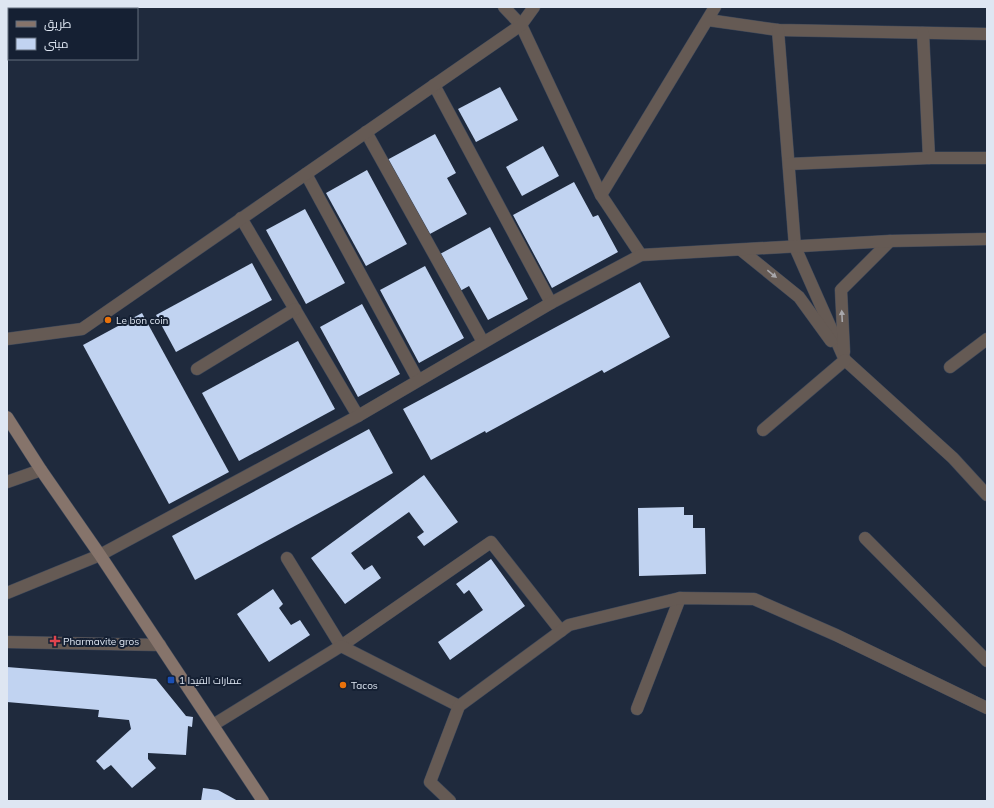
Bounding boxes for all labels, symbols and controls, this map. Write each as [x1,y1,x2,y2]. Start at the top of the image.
legend [8,8,138,60]
text: طريق [44,16,72,31]
text: مبنى [44,36,69,51]
one-way arrow [766,270,777,279]
one-way arrow [839,310,846,322]
place label: Le bon coin [116,314,169,327]
marker: Le bon coin [103,315,113,325]
place label: Pharmavite gros [63,635,139,648]
marker: Pharmavite gros [50,636,60,646]
place label: عمارات الفيدا 1 [179,674,242,687]
marker: عمارات الفيدا 1 [166,675,176,685]
place label: Tacos [351,679,378,692]
marker: Tacos [338,680,348,690]

